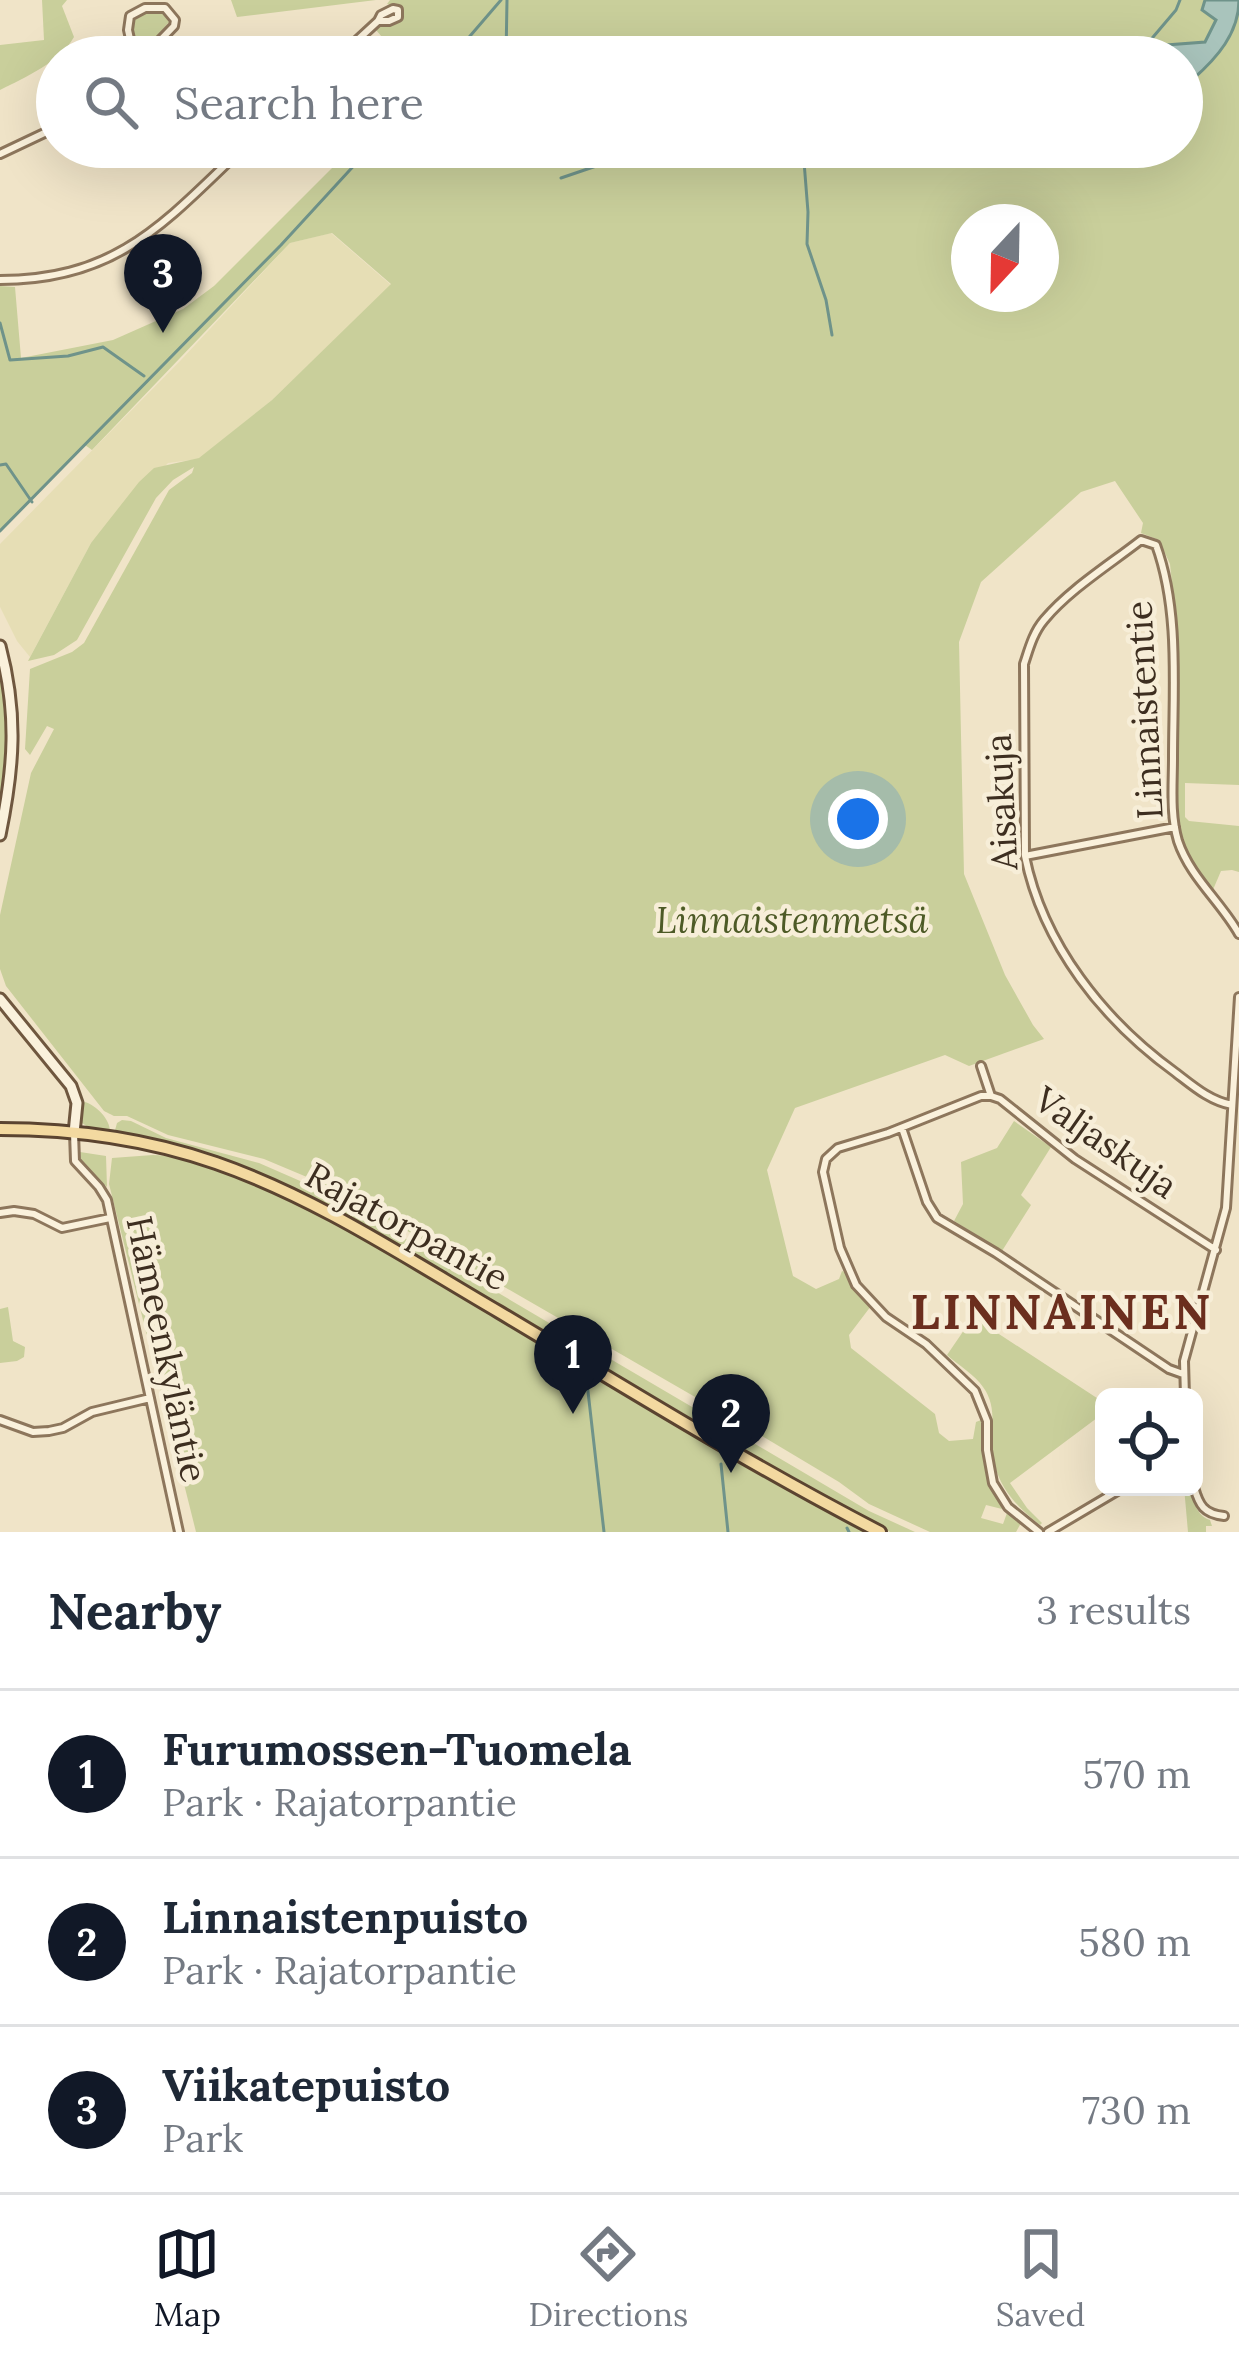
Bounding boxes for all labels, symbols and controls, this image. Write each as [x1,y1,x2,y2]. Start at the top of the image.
search box [36,36,1203,168]
icon: search [78,69,144,135]
text: Search here [174,74,424,131]
north arrow [951,204,1059,312]
pin: 3 [124,234,202,333]
street label: Linnaistentie [1115,600,1173,820]
street label: Aisakuja [974,733,1028,872]
your location [828,789,888,849]
park label: Linnaistenmetsä [656,897,929,943]
street label: Valjaskuja [1025,1075,1187,1208]
street label: Rajatorpantie [298,1151,516,1301]
street label: Hämeenkyläntie [116,1212,218,1486]
district label: LINNAINEN [911,1281,1213,1342]
pin: 1 [534,1315,612,1414]
pin: 2 [692,1374,770,1473]
map controls [1095,1388,1203,1496]
button: locate [1095,1388,1203,1496]
text: Nearby [48,1578,221,1643]
text: 3 results [1036,1585,1191,1635]
text: Furumossen-Tuomela [162,1720,632,1777]
text: 1 [79,1749,95,1799]
text: 570 m [1082,1749,1191,1799]
text: Park · Rajatorpantie [162,1777,517,1827]
text: Linnaistenpuisto [162,1888,528,1945]
text: 2 [77,1917,97,1967]
text: 580 m [1078,1917,1191,1967]
text: Park · Rajatorpantie [162,1945,517,1995]
text: Viikatepuisto [162,2056,450,2113]
text: 3 [76,2085,98,2135]
text: 730 m [1082,2085,1191,2135]
text: Park [162,2113,243,2163]
tab: Map [154,2221,221,2335]
tab: Directions [529,2221,688,2335]
tab: Saved [996,2221,1085,2335]

